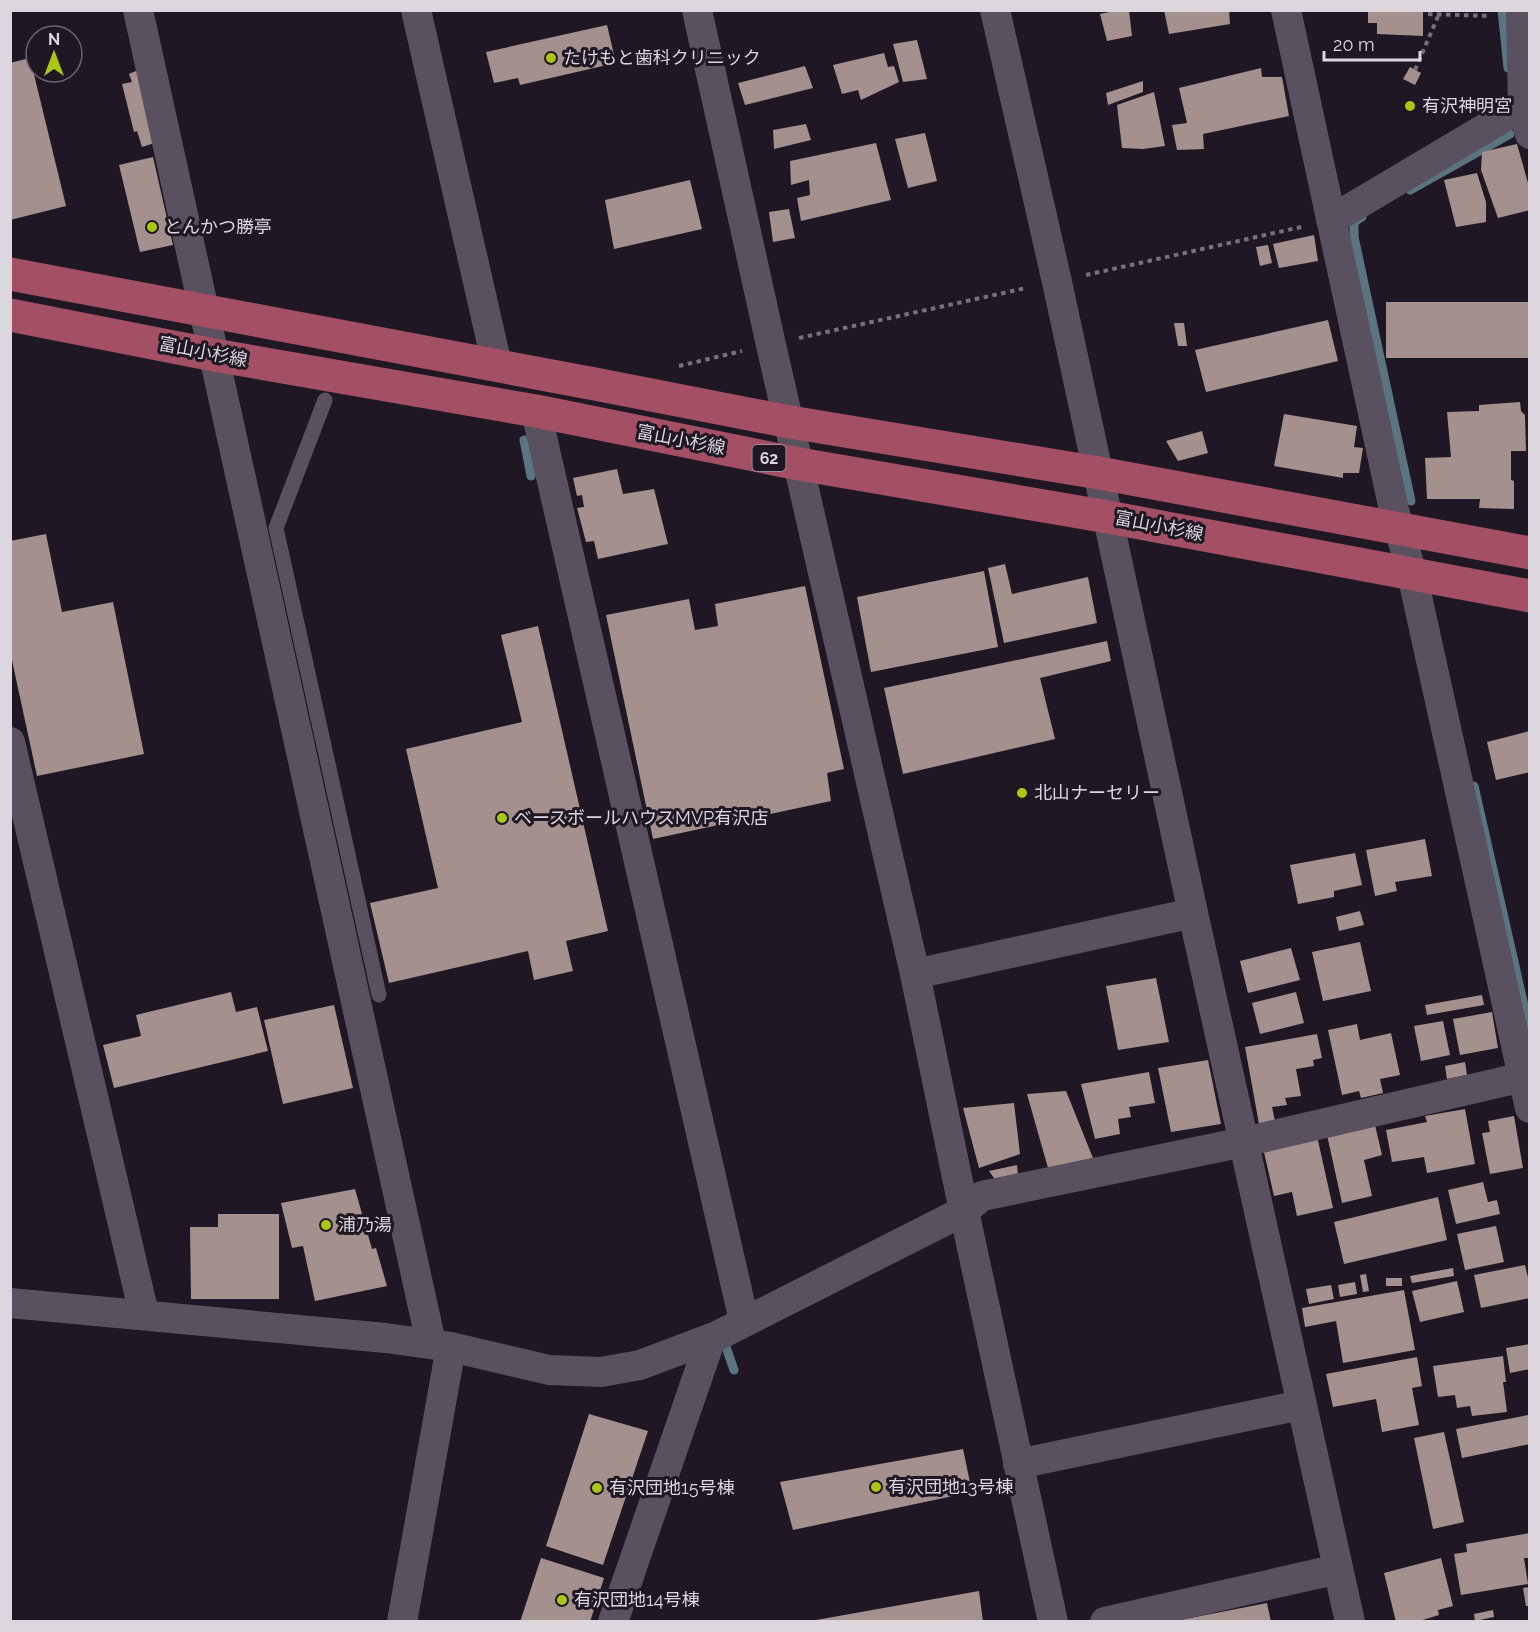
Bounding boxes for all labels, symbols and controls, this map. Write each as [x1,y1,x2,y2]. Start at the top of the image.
north arrow [24,24,84,84]
scale bar [1324,24,1420,62]
text: N [48,30,60,49]
text: 20 m [1333,34,1375,55]
place label: たけもと歯科クリニック [563,47,761,68]
marker: たけもと歯科クリニック [544,51,558,65]
place label: 有沢神明宮 [1422,95,1512,116]
marker: 有沢神明宮 [1403,99,1417,113]
place label: とんかつ勝亭 [164,216,272,237]
marker: とんかつ勝亭 [145,220,159,234]
street label: 富山小杉線 [157,333,249,370]
street label: 富山小杉線 [635,421,727,458]
road number: 62 [752,445,786,471]
street label: 富山小杉線 [1113,507,1205,544]
place label: 北山ナーセリー [1034,782,1160,803]
marker: 北山ナーセリー [1015,786,1029,800]
place label: ベースボールハウスMVP有沢店 [514,807,768,828]
marker: ベースボールハウスMVP有沢店 [495,811,509,825]
place label: 浦乃湯 [338,1214,392,1235]
marker: 浦乃湯 [319,1218,333,1232]
place label: 有沢団地13号棟 [888,1476,1013,1497]
place label: 有沢団地15号棟 [609,1477,735,1498]
marker: 有沢団地13号棟 [869,1480,883,1494]
marker: 有沢団地15号棟 [590,1481,604,1495]
place label: 有沢団地14号棟 [574,1589,700,1610]
marker: 有沢団地14号棟 [555,1593,569,1607]

